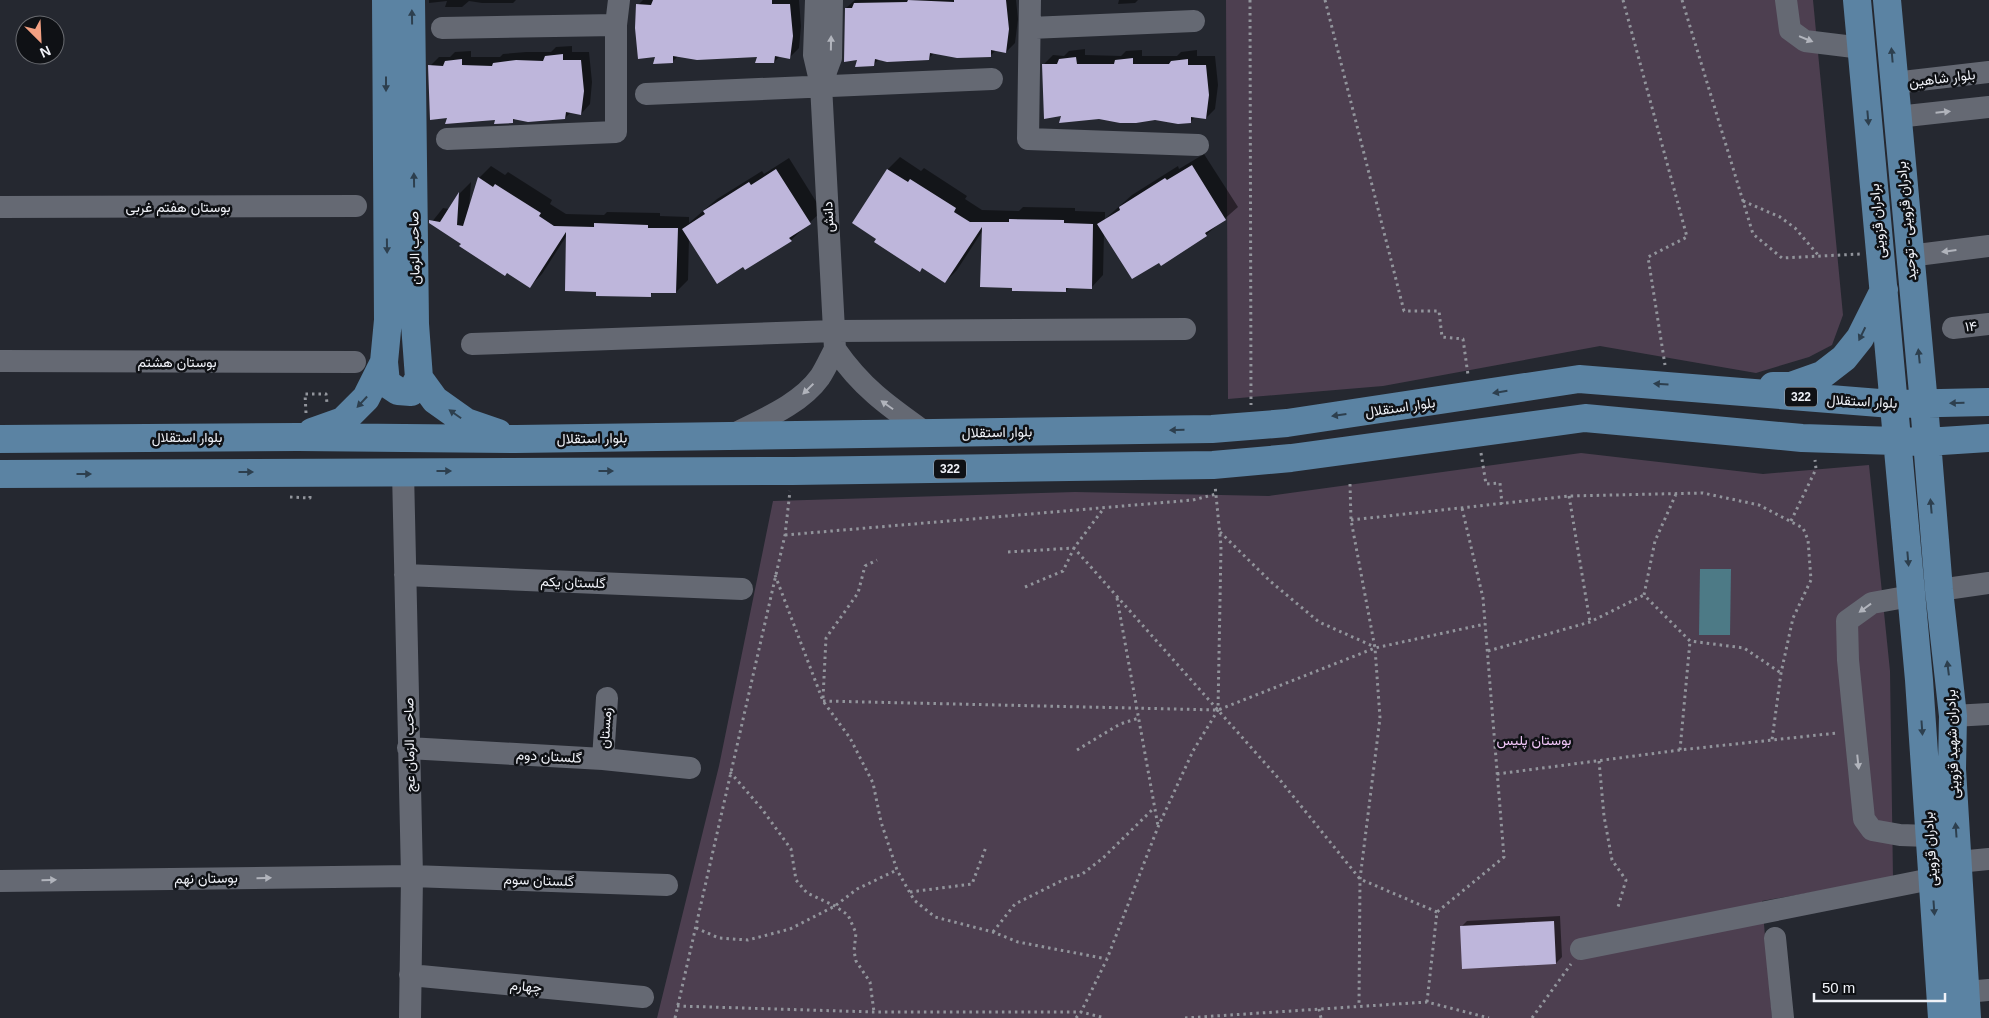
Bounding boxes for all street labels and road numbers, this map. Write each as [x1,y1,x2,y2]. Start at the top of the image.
street label: بلوار شاهین [1908,66,1976,91]
street label: برادران قزوینی - توحید [1893,161,1920,281]
street label: برادران قزوینی [1866,183,1889,259]
street label: بوستان هفتم غربی [125,199,231,216]
street label: دانش [819,201,838,233]
street label: صاحب الزمان [405,211,424,285]
street label: ۱۴ [1964,317,1978,335]
street label: بوستان هشتم [137,354,217,371]
road number: 322 [1785,388,1817,407]
street label: بلوار استقلال [1826,391,1898,413]
street label: بلوار استقلال [1364,394,1436,422]
street label: بلوار استقلال [961,423,1033,443]
street label: بلوار استقلال [152,429,222,447]
street label: بلوار استقلال [556,429,628,449]
road number: 322 [934,459,966,478]
street label: گلستان یکم [540,573,606,592]
street label: برادران شهید قزوینی [1942,689,1963,799]
street label: صاحب الزمان عج [400,697,421,792]
street label: زمستان [596,707,615,749]
street label: گلستان دوم [516,746,582,767]
street label: برادران قزوینی [1919,811,1942,887]
street label: بوستان نهم [174,869,238,888]
street label: گلستان سوم [503,871,574,890]
street label: چهارم [509,977,543,997]

